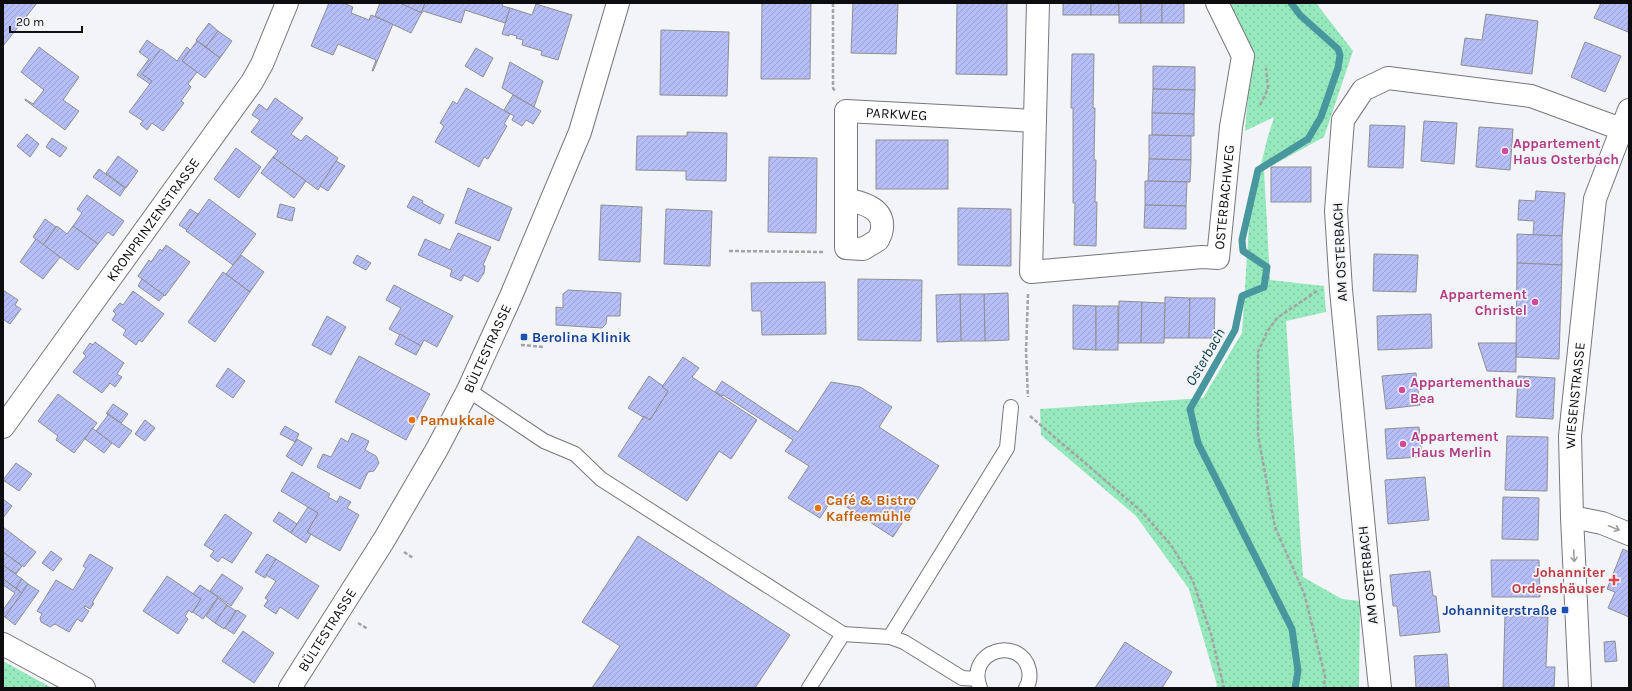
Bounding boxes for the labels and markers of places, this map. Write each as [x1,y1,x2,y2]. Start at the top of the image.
place label: Appartement Haus Osterbach [1513,135,1619,168]
marker: Appartement Haus Osterbach [1500,146,1510,156]
place label: Appartement Christel [1440,286,1527,319]
marker: Appartement Christel [1530,297,1540,307]
place label: Berolina Klinik [532,329,632,346]
marker: Berolina Klinik [519,332,529,342]
place label: Appartementhaus Bea [1410,374,1531,407]
marker: Appartementhaus Bea [1397,385,1407,395]
place label: Pamukkale [420,412,495,429]
marker: Pamukkale [407,415,417,425]
place label: Appartement Haus Merlin [1411,428,1499,461]
marker: Appartement Haus Merlin [1398,439,1408,449]
place label: Café & Bistro Kaffeemühle [826,492,916,525]
marker: Café & Bistro Kaffeemühle [813,503,823,513]
place label: Johanniter Ordenshäuser [1512,564,1605,597]
marker: Johanniter Ordenshäuser [1608,574,1620,586]
place label: Johanniterstraße [1442,602,1557,619]
marker: Johanniterstraße [1560,605,1570,615]

